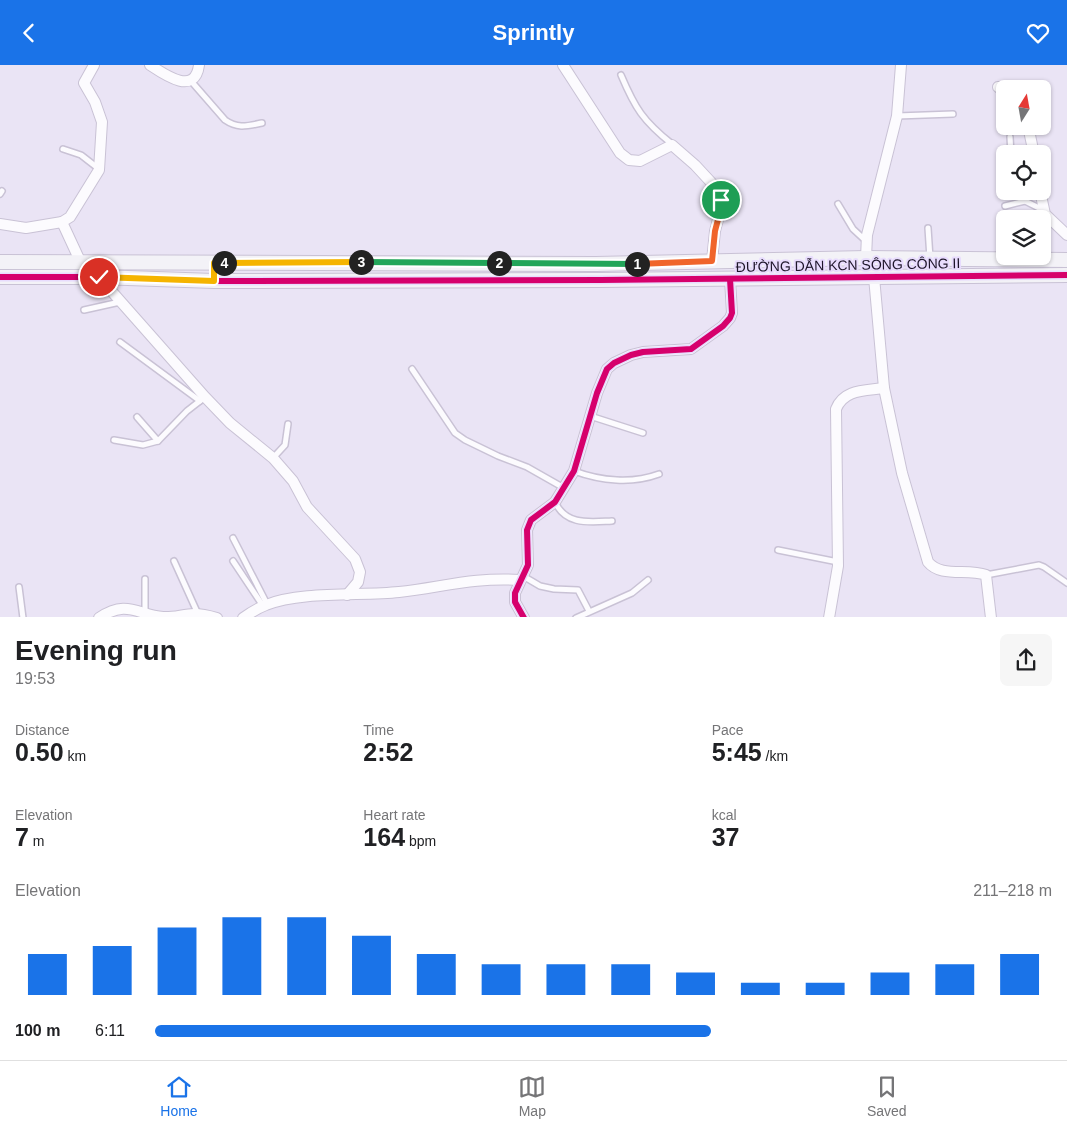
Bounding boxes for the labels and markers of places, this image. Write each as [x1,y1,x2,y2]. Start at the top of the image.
pin [700,179,742,221]
pin: 3 [348,249,374,275]
pin: 4 [212,251,236,275]
pin: 2 [486,251,512,275]
pin: 1 [624,251,650,277]
pin [78,256,120,298]

